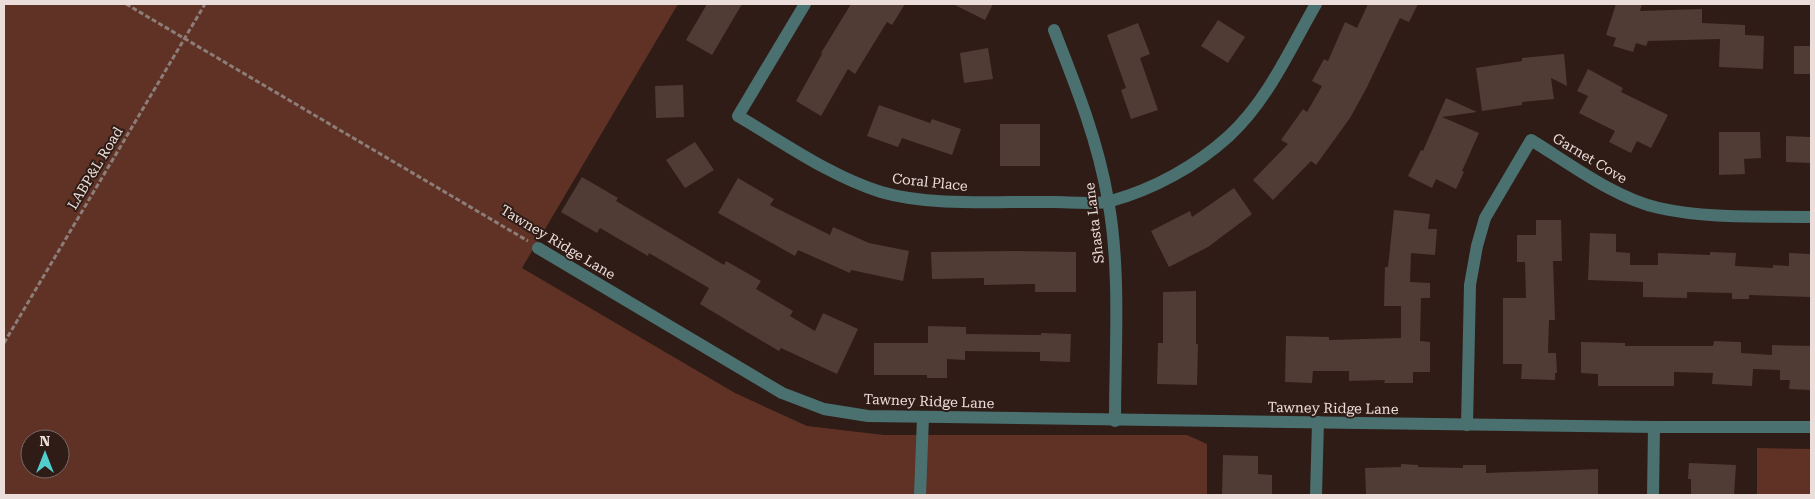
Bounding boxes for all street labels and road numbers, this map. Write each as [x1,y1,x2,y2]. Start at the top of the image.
street label: LABP&L Road [64,124,126,212]
street label: Garnet Cove [1550,130,1630,187]
street label: Coral Place [891,170,969,194]
street label: Shasta Lane [1081,181,1107,264]
street label: Tawney Ridge Lane [498,201,618,283]
street label: Tawney Ridge Lane [863,391,995,411]
street label: Tawney Ridge Lane [1267,399,1399,417]

